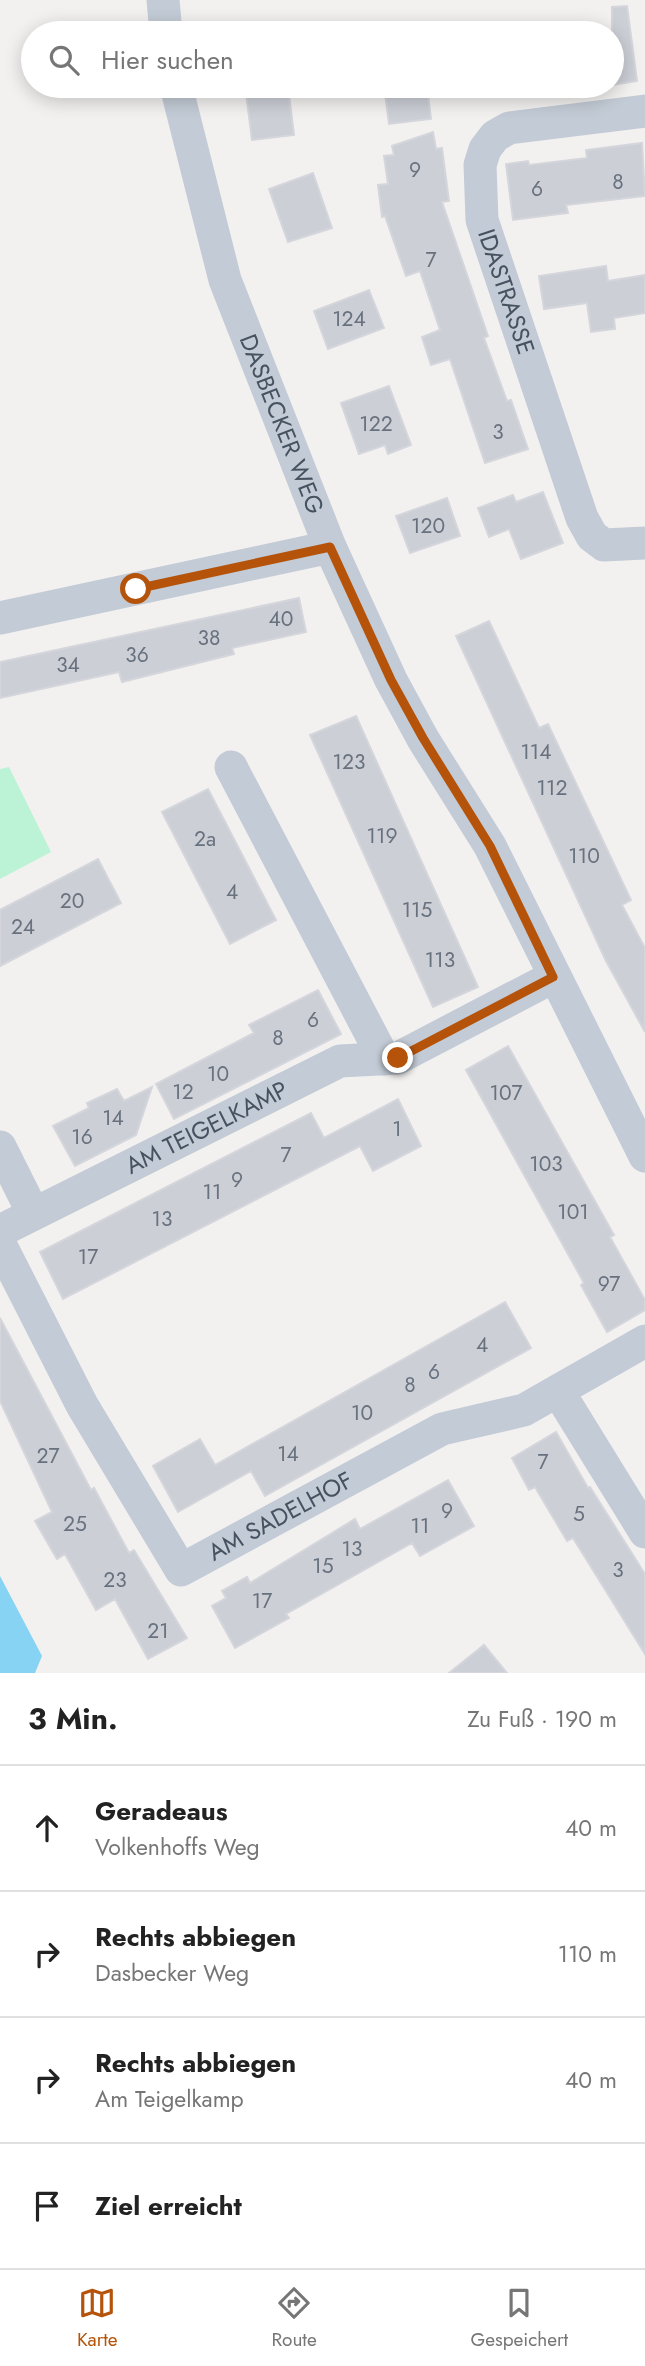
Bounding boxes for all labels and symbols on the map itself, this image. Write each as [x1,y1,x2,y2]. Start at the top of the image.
house number: 9 [409,155,421,185]
house number: 8 [612,167,624,197]
house number: 6 [531,174,543,204]
street label: IDASTRASSE [469,224,544,359]
house number: 7 [425,245,437,275]
house number: 124 [332,304,366,334]
street label: DASBECKER WEG [231,329,333,519]
house number: 122 [359,409,393,439]
house number: 3 [492,417,504,447]
house number: 120 [411,511,445,541]
route start [120,573,151,604]
house number: 40 [269,604,293,634]
house number: 38 [198,623,220,653]
house number: 36 [125,640,149,670]
house number: 34 [56,650,80,680]
house number: 114 [520,737,552,767]
house number: 123 [333,747,365,777]
house number: 112 [537,773,567,803]
house number: 119 [367,821,398,851]
house number: 2a [194,824,216,854]
house number: 110 [568,841,600,871]
house number: 4 [226,877,238,907]
house number: 20 [60,886,84,916]
house number: 115 [402,895,432,925]
house number: 24 [11,912,35,942]
house number: 113 [425,945,455,975]
house number: 6 [307,1005,319,1035]
house number: 8 [272,1023,284,1053]
route end [382,1042,413,1073]
house number: 10 [207,1059,229,1089]
street label: AM TEIGELKAMP [119,1072,294,1183]
house number: 12 [172,1077,194,1107]
house number: 107 [489,1078,523,1108]
house number: 14 [102,1103,124,1133]
house number: 1 [392,1114,402,1144]
house number: 16 [71,1122,93,1152]
house number: 7 [280,1140,292,1170]
house number: 103 [529,1149,563,1179]
house number: 9 [231,1165,243,1195]
house number: 11 [203,1177,221,1207]
house number: 101 [557,1197,589,1227]
house number: 13 [152,1204,172,1234]
house number: 17 [78,1242,98,1272]
house number: 97 [598,1269,620,1299]
house number: 4 [476,1330,488,1360]
house number: 6 [428,1357,440,1387]
house number: 8 [404,1370,416,1400]
house number: 10 [351,1398,373,1428]
house number: 14 [277,1439,299,1469]
house number: 27 [37,1441,59,1471]
house number: 7 [537,1447,549,1477]
street label: AM SADELHOF [201,1462,359,1569]
house number: 9 [441,1496,453,1526]
house number: 5 [573,1499,585,1529]
house number: 25 [63,1509,87,1539]
house number: 11 [411,1511,429,1541]
house number: 13 [342,1534,362,1564]
house number: 15 [312,1551,334,1581]
house number: 3 [612,1555,624,1585]
house number: 23 [103,1565,127,1595]
house number: 17 [252,1586,272,1616]
house number: 21 [147,1616,169,1646]

